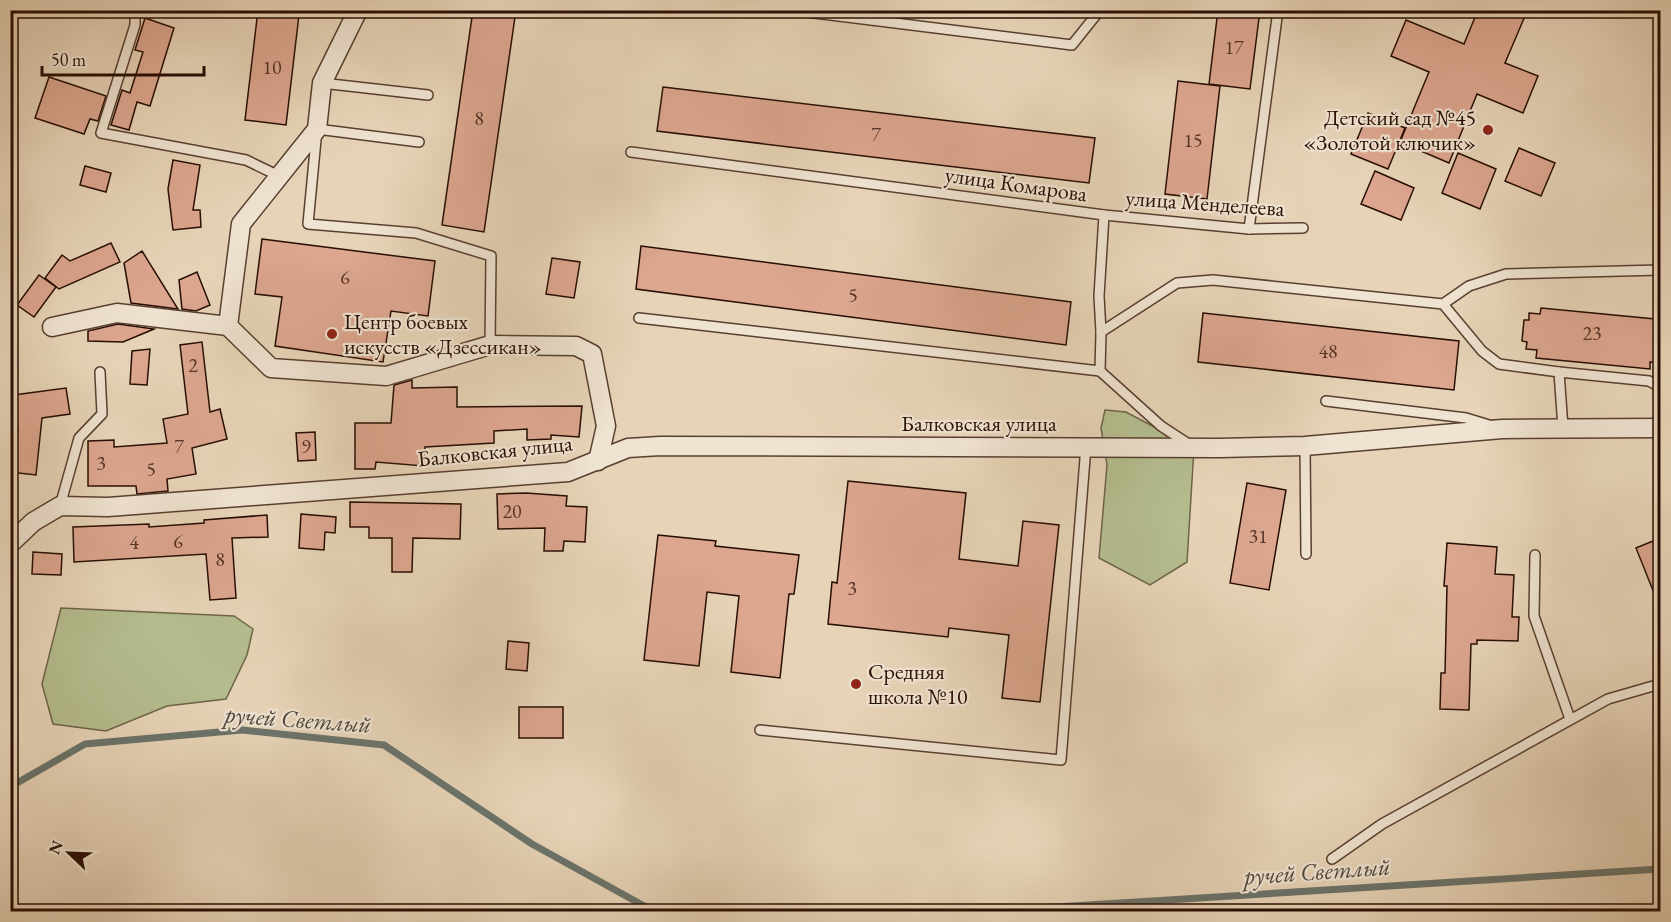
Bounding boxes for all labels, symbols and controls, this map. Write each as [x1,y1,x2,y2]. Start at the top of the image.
house number: 17 [1224,34,1244,60]
scale bar [42,39,204,77]
text: 50 m [51,48,86,71]
house number: 10 [262,54,282,80]
place label: Детский сад №45 «Золотой ключик» [1303,103,1476,157]
house number: 8 [474,105,484,131]
house number: 7 [871,121,881,147]
marker: Детский сад №45 «Золотой ключик» [1481,123,1495,137]
house number: 15 [1183,127,1203,153]
street label: улица Комарова [943,160,1089,208]
street label: улица Менделеева [1124,183,1286,223]
house number: 6 [340,264,350,290]
house number: 5 [848,282,858,308]
place label: Центр боевых искусств «Дзессикан» [344,307,542,361]
house number: 23 [1582,320,1602,346]
marker: Центр боевых искусств «Дзессикан» [325,327,339,341]
house number: 48 [1318,338,1338,364]
house number: 2 [188,352,198,378]
street label: Балковская улица [901,409,1057,438]
street label: Балковская улица [416,428,574,474]
house number: 7 [174,433,184,459]
house number: 9 [301,433,311,459]
house number: 3 [96,450,106,476]
house number: 5 [146,456,156,482]
house number: 20 [502,498,522,524]
house number: 31 [1248,523,1268,549]
house number: 6 [173,528,183,554]
house number: 4 [129,529,139,555]
house number: 8 [215,546,225,572]
house number: 3 [847,575,857,601]
place label: Средняя школа №10 [868,657,968,711]
marker: Средняя школа №10 [849,677,863,691]
water label: ручей Светлый [221,698,372,740]
north arrow [39,823,99,883]
text: N [43,837,68,857]
water label: ручей Светлый [1240,850,1391,892]

